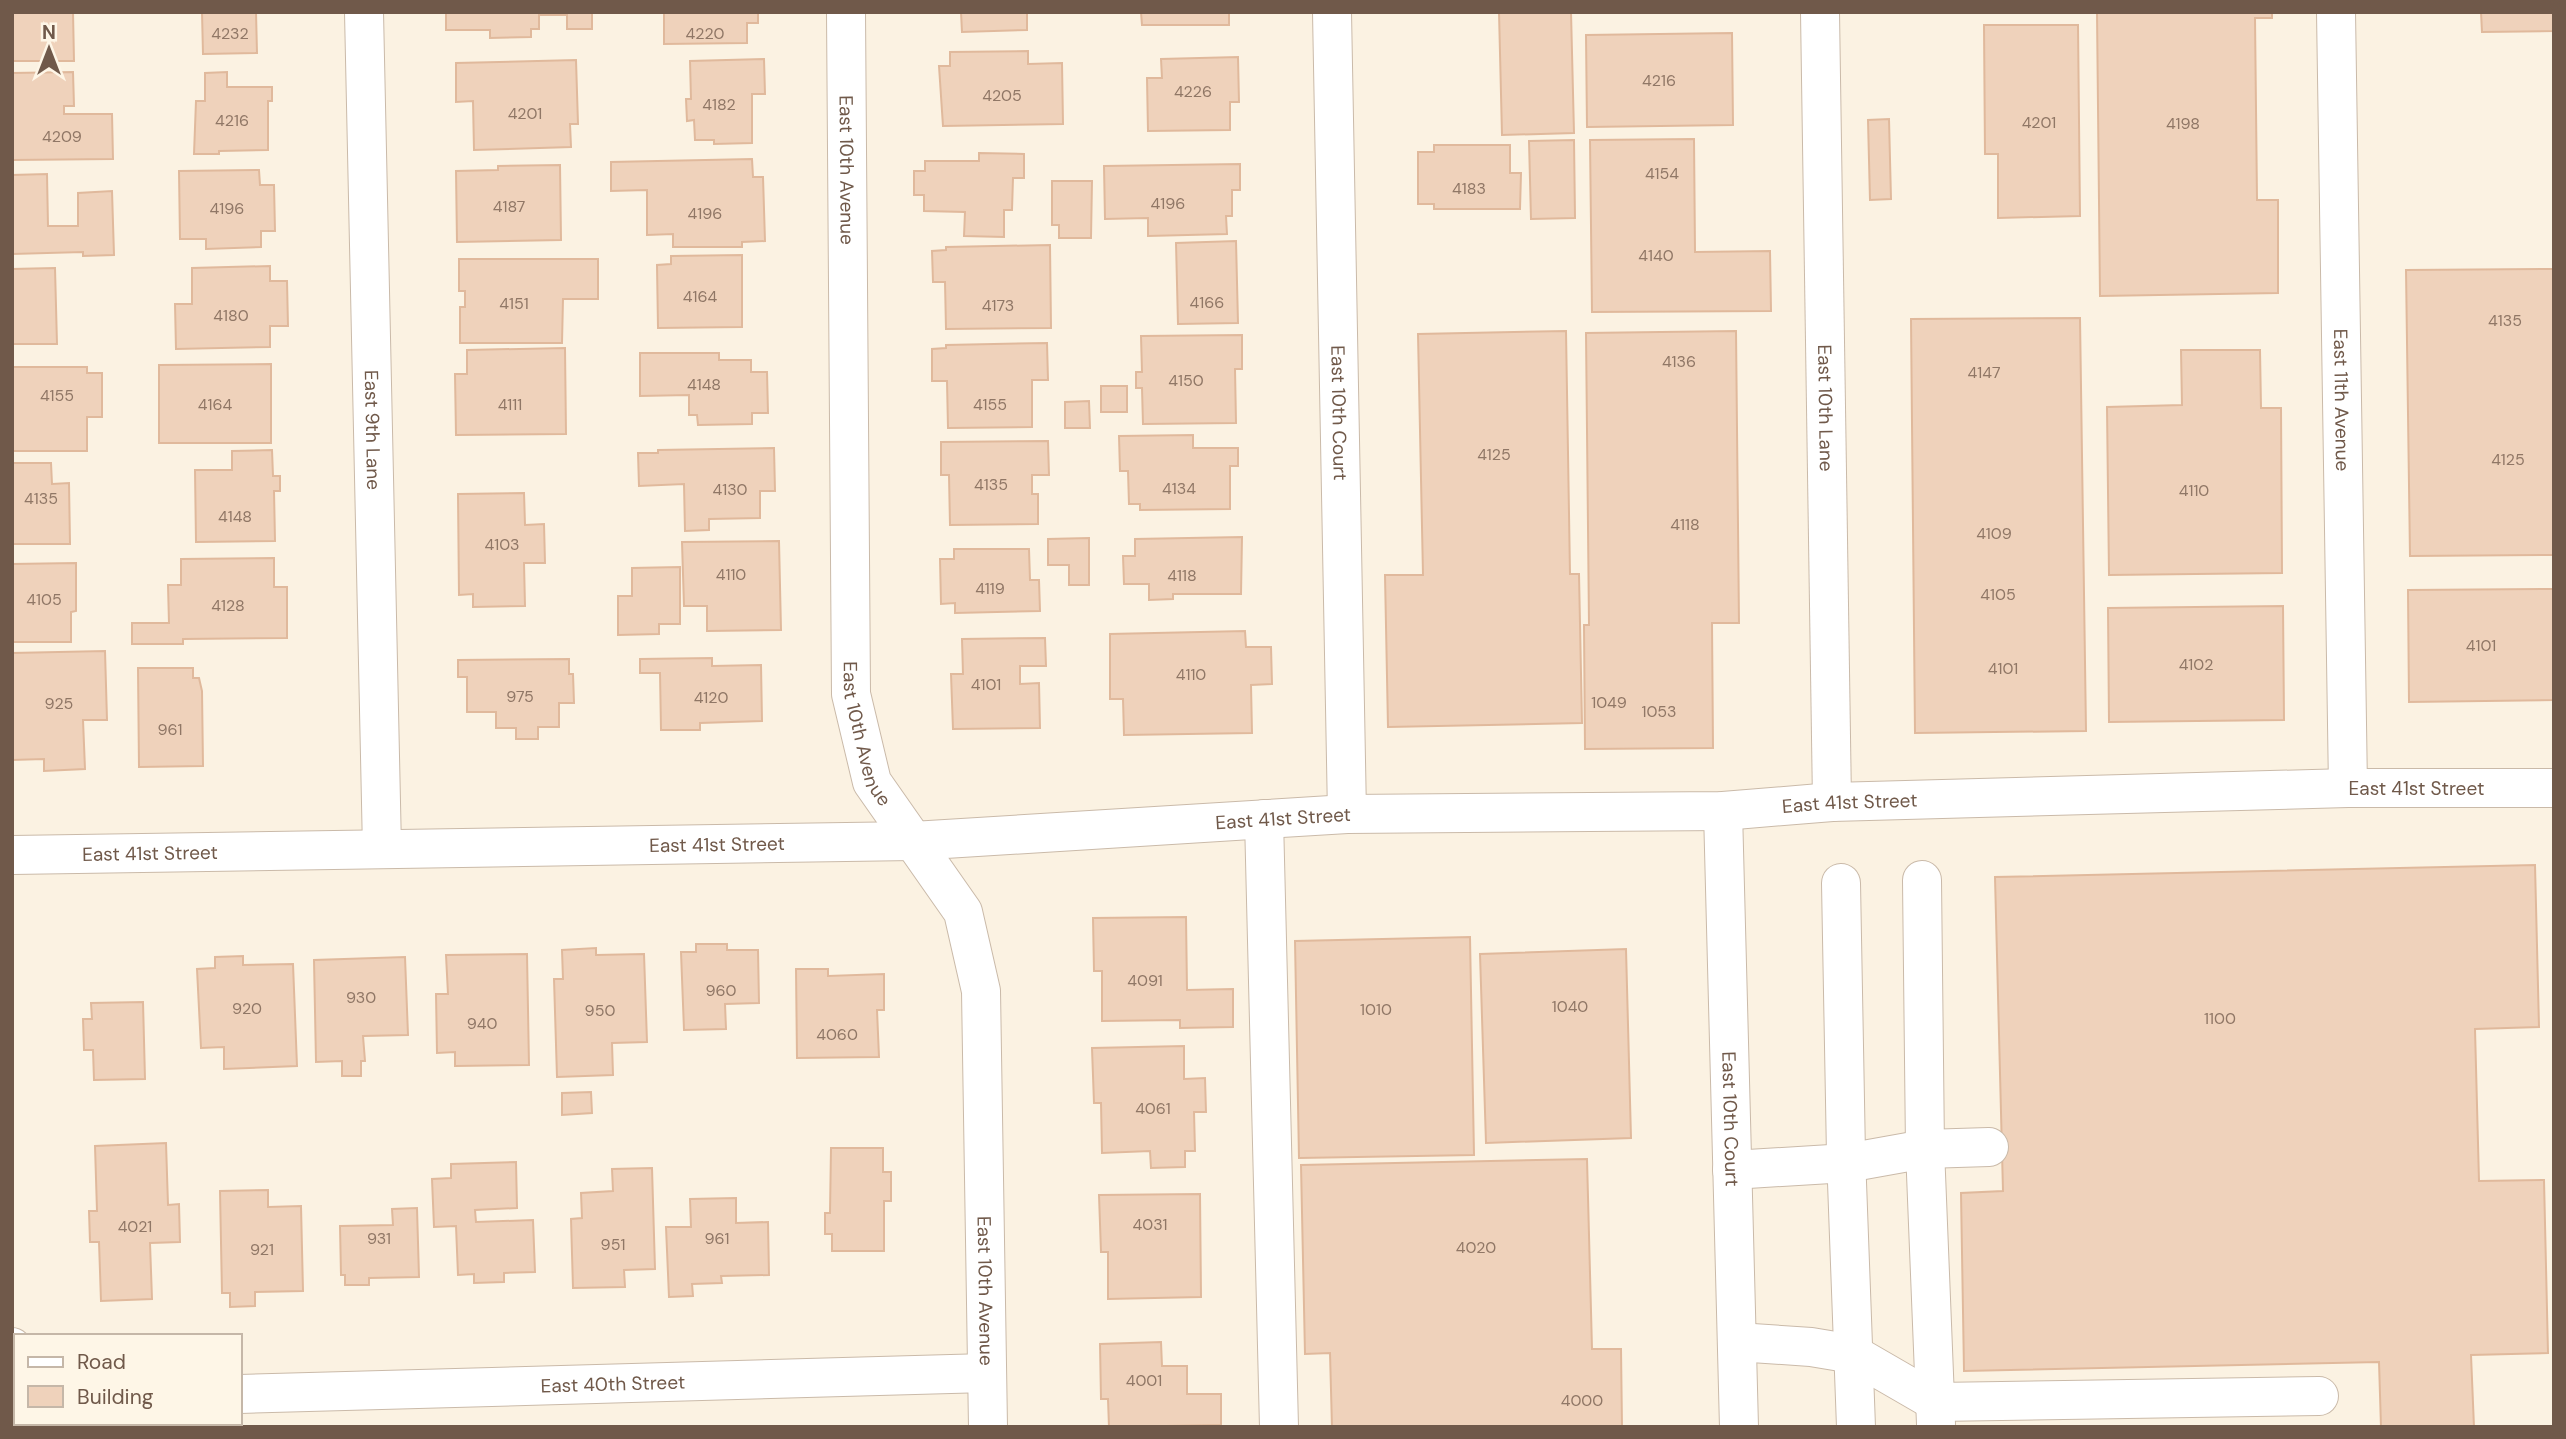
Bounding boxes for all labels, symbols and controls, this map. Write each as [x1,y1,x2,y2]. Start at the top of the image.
north arrow [14,14,84,84]
text: N [42,20,56,45]
house number: 4232 [211,23,249,44]
house number: 4220 [686,23,725,44]
house number: 4216 [1642,70,1676,91]
house number: 4226 [1174,81,1212,102]
house number: 4205 [982,85,1022,106]
house number: 4182 [702,94,736,115]
street label: East 10th Avenue [834,95,860,245]
house number: 4201 [508,103,542,124]
house number: 4216 [215,110,249,131]
house number: 4201 [2022,112,2056,133]
house number: 4198 [2166,113,2200,134]
house number: 4209 [42,126,82,147]
house number: 4154 [1645,163,1679,184]
house number: 4183 [1452,178,1486,199]
house number: 4196 [1151,193,1185,214]
house number: 4187 [493,196,525,217]
house number: 4196 [210,198,244,219]
house number: 4196 [688,203,722,224]
house number: 4140 [1638,245,1674,266]
house number: 4164 [683,286,718,307]
house number: 4166 [1190,292,1224,313]
house number: 4151 [499,293,529,314]
house number: 4173 [982,295,1014,316]
house number: 4180 [213,305,249,326]
house number: 4135 [2488,310,2522,331]
street label: East 11th Avenue [2328,328,2356,471]
street label: East 10th Lane [1813,344,1839,472]
street label: East 10th Court [1326,345,1353,481]
house number: 4136 [1662,351,1696,372]
house number: 4147 [1968,362,2000,383]
street label: East 9th Lane [359,370,387,490]
house number: 4150 [1168,370,1204,391]
house number: 4148 [687,374,721,395]
house number: 4155 [40,385,74,406]
house number: 4164 [198,394,233,415]
house number: 4111 [498,394,522,415]
house number: 4155 [973,394,1007,415]
house number: 4125 [1477,444,1511,465]
house number: 4125 [2491,449,2525,470]
house number: 4135 [974,474,1008,495]
house number: 4134 [1162,478,1196,499]
house number: 4130 [712,479,748,500]
house number: 4110 [2179,480,2209,501]
house number: 4135 [24,488,58,509]
house number: 4148 [218,506,252,527]
house number: 4118 [1670,514,1700,535]
house number: 4109 [1976,523,2012,544]
house number: 4103 [484,534,520,555]
house number: 4110 [716,564,746,585]
house number: 4118 [1167,565,1197,586]
house number: 4119 [975,578,1005,599]
house number: 4105 [1980,584,2016,605]
house number: 4105 [26,589,62,610]
house number: 4128 [211,595,245,616]
house number: 4101 [2466,635,2496,656]
house number: 4102 [2179,654,2213,675]
house number: 4101 [1988,658,2018,679]
street label: East 10th Avenue [838,661,897,811]
house number: 4110 [1176,664,1206,685]
house number: 4101 [971,674,1001,695]
house number: 975 [506,686,534,707]
house number: 4120 [694,687,728,708]
house number: 1049 [1591,692,1627,713]
house number: 925 [45,693,73,714]
house number: 1053 [1641,701,1677,722]
house number: 961 [157,719,183,740]
street label: East 41st Street [2349,776,2484,801]
street label: East 41st Street [1781,787,1918,819]
street label: East 41st Street [1215,801,1351,835]
street label: East 41st Street [649,830,785,858]
street label: East 41st Street [82,839,218,866]
house number: 4091 [1127,970,1163,991]
house number: 960 [705,980,737,1001]
house number: 930 [346,987,376,1008]
house number: 1040 [1552,996,1588,1017]
house number: 920 [232,998,262,1019]
house number: 1010 [1360,999,1392,1020]
house number: 950 [585,1000,615,1021]
house number: 1100 [2204,1008,2236,1029]
house number: 940 [467,1013,497,1034]
house number: 4060 [816,1024,858,1045]
street label: East 10th Court [1717,1051,1745,1187]
house number: 4061 [1135,1098,1171,1119]
house number: 4031 [1133,1214,1167,1235]
house number: 4021 [118,1216,152,1237]
street label: East 10th Avenue [972,1216,1000,1366]
house number: 931 [367,1228,391,1249]
house number: 961 [704,1228,730,1249]
house number: 951 [601,1234,625,1255]
house number: 4020 [1456,1237,1496,1258]
house number: 921 [250,1239,274,1260]
legend [14,1334,242,1425]
text: Road [77,1348,126,1376]
street label: East 40th Street [540,1369,685,1398]
house number: 4001 [1126,1370,1162,1391]
text: Building [77,1383,154,1411]
house number: 4000 [1561,1390,1603,1411]

